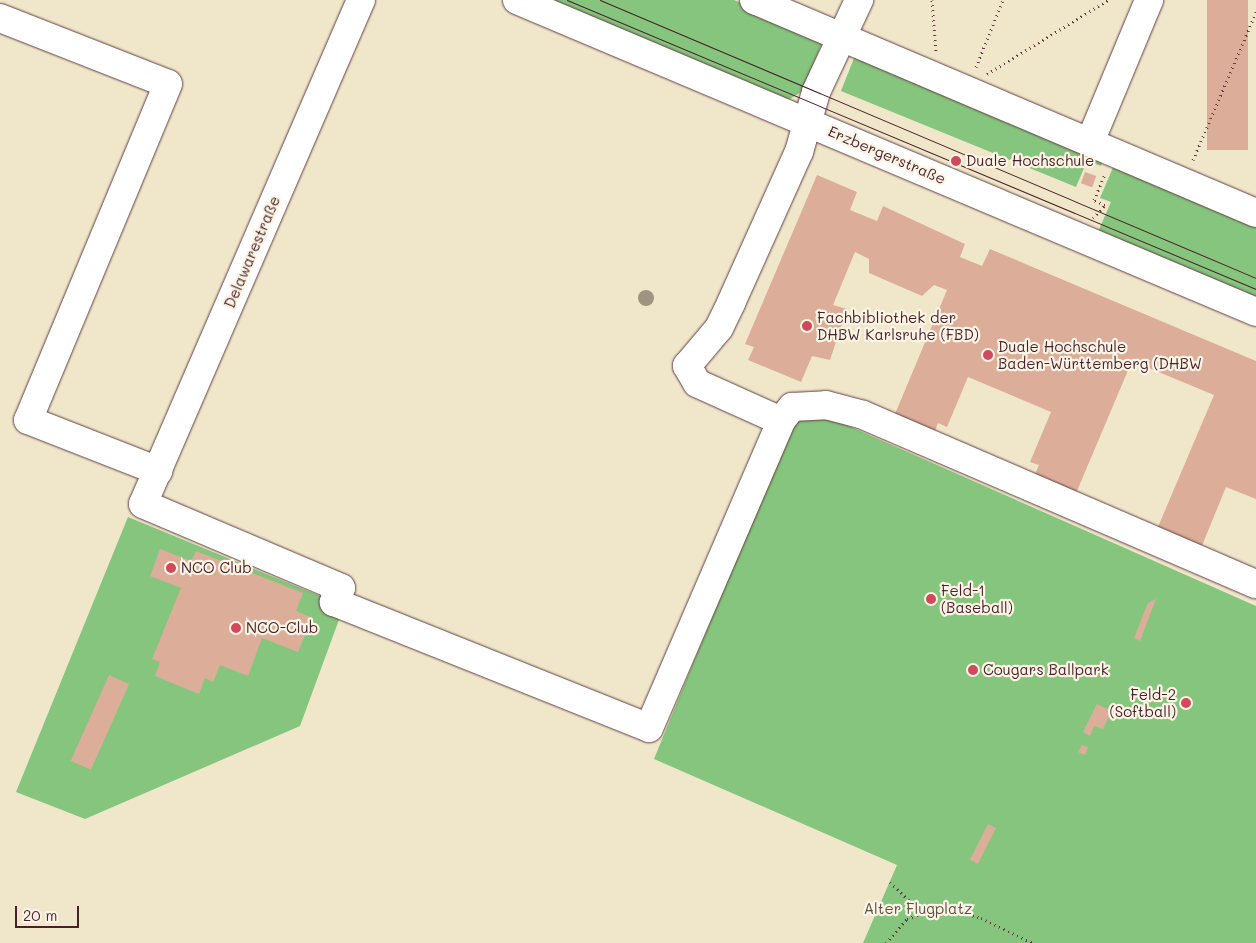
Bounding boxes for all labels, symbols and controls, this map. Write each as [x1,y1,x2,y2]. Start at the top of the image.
street label: Erzbergerstraße [826,122,948,188]
place label: Duale Hochschule [966,152,1094,170]
marker: Duale Hochschule [950,155,962,167]
street label: Delawarestraße [220,193,284,311]
place label: Fachbibliothek der DHBW Karlsruhe (FBD) [817,308,979,343]
marker: Fachbibliothek der DHBW Karlsruhe (FBD) [801,320,813,332]
place label: Duale Hochschule Baden-Württemberg (DHBW [998,337,1202,372]
marker: Duale Hochschule Baden-Württemberg (DHBW [982,349,994,361]
place label: NCO Club [181,559,252,577]
marker: NCO Club [165,562,177,574]
place label: Feld-1 (Baseball) [941,581,1013,616]
marker: Feld-1 (Baseball) [925,593,937,605]
place label: NCO-Club [246,619,318,637]
marker: NCO-Club [230,622,242,634]
place label: Cougars Ballpark [983,661,1109,679]
marker: Cougars Ballpark [967,664,979,676]
place label: Feld-2 (Softball) [1110,685,1176,720]
marker: Feld-2 (Softball) [1180,697,1192,709]
scale bar [18,896,81,928]
park label: Alter Flugplatz [864,900,972,918]
text: 20 m [23,905,57,925]

